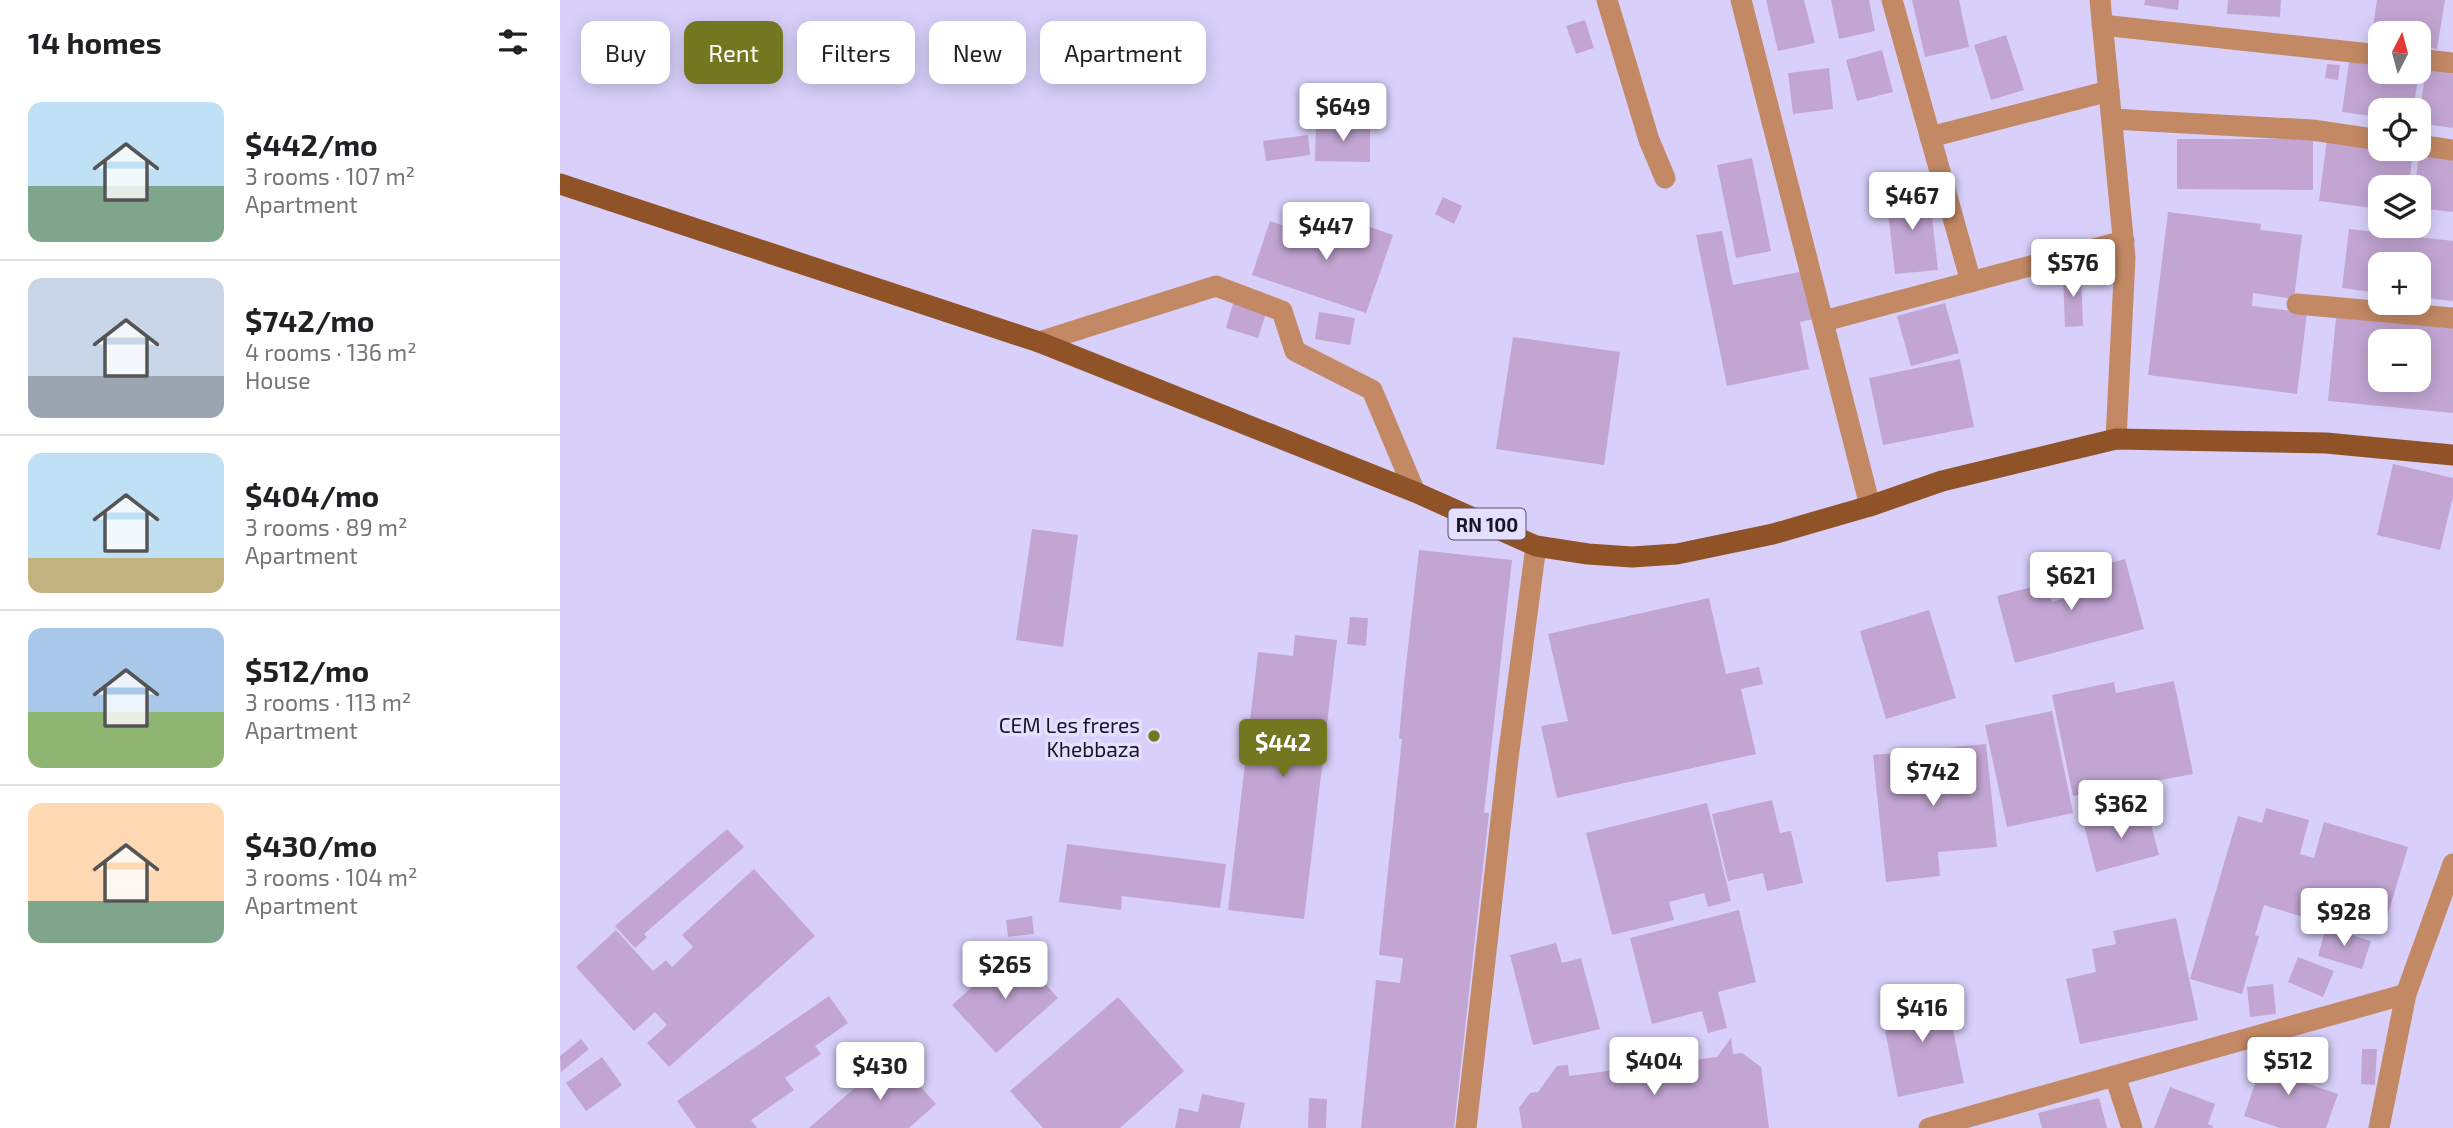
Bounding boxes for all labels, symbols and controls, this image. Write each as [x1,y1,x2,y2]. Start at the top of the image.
chip: Buy [581,21,670,84]
chip: Rent [684,21,783,84]
chip: Filters [797,21,915,84]
chip: New [929,21,1026,84]
chip: Apartment [1040,21,1206,84]
north arrow [2368,21,2431,84]
map controls [2368,21,2431,392]
icon: filters [494,23,532,61]
text: 14 homes [28,24,162,60]
pin: $649 [1302,83,1384,143]
text: $649 [1315,92,1371,120]
button: locate [2368,98,2431,161]
text: $442/mo [245,126,378,162]
icon: home [84,130,168,214]
text: 3 rooms · 107 m² [245,162,415,190]
pin: $467 [1871,173,1953,232]
button: layers [2368,175,2431,238]
text: $467 [1885,181,1939,209]
text: Apartment [245,190,358,218]
pin: $447 [1285,202,1367,262]
text: $447 [1299,211,1353,239]
pin: $576 [2032,240,2114,299]
text: $576 [2047,248,2099,276]
button: + [2368,252,2431,315]
text: $742/mo [245,302,375,338]
icon: home [84,306,168,390]
button: − [2368,329,2431,392]
text: 4 rooms · 136 m² [245,338,417,366]
text: House [245,366,311,394]
text: $404/mo [245,477,379,513]
icon: home [84,481,168,565]
road number: RN 100 [1448,509,1525,540]
text: 3 rooms · 89 m² [245,513,407,541]
text: Apartment [245,541,358,569]
pin: $621 [2030,552,2112,612]
text: $621 [2046,561,2096,589]
text: $512/mo [245,652,369,688]
icon: home [84,656,168,740]
text: 3 rooms · 113 m² [245,688,411,716]
place label: CEM Les freres Khebbaza [999,712,1140,761]
text: Apartment [245,716,358,744]
pin: $442 [1242,720,1324,779]
marker: CEM Les freres Khebbaza [1146,728,1162,744]
text: $442 [1255,728,1311,756]
pin: $742 [1892,748,1974,808]
text: $742 [1906,757,1960,785]
pin: $362 [2080,780,2162,840]
text: $362 [2094,789,2148,817]
text: $430/mo [245,827,377,863]
icon: home [84,831,168,915]
text: 3 rooms · 104 m² [245,863,417,891]
pin: $928 [2303,888,2385,948]
text: Apartment [245,891,358,919]
text: $928 [2317,897,2371,925]
pin: $265 [964,942,1046,1001]
text: $265 [979,950,1031,978]
pin: $416 [1881,984,1963,1044]
text: $416 [1896,993,1948,1021]
pin: $404 [1613,1038,1695,1097]
pin: $512 [2247,1038,2329,1097]
pin: $430 [839,1042,921,1102]
text: $404 [1625,1046,1683,1074]
text: $512 [2263,1046,2313,1074]
text: $430 [852,1051,908,1079]

